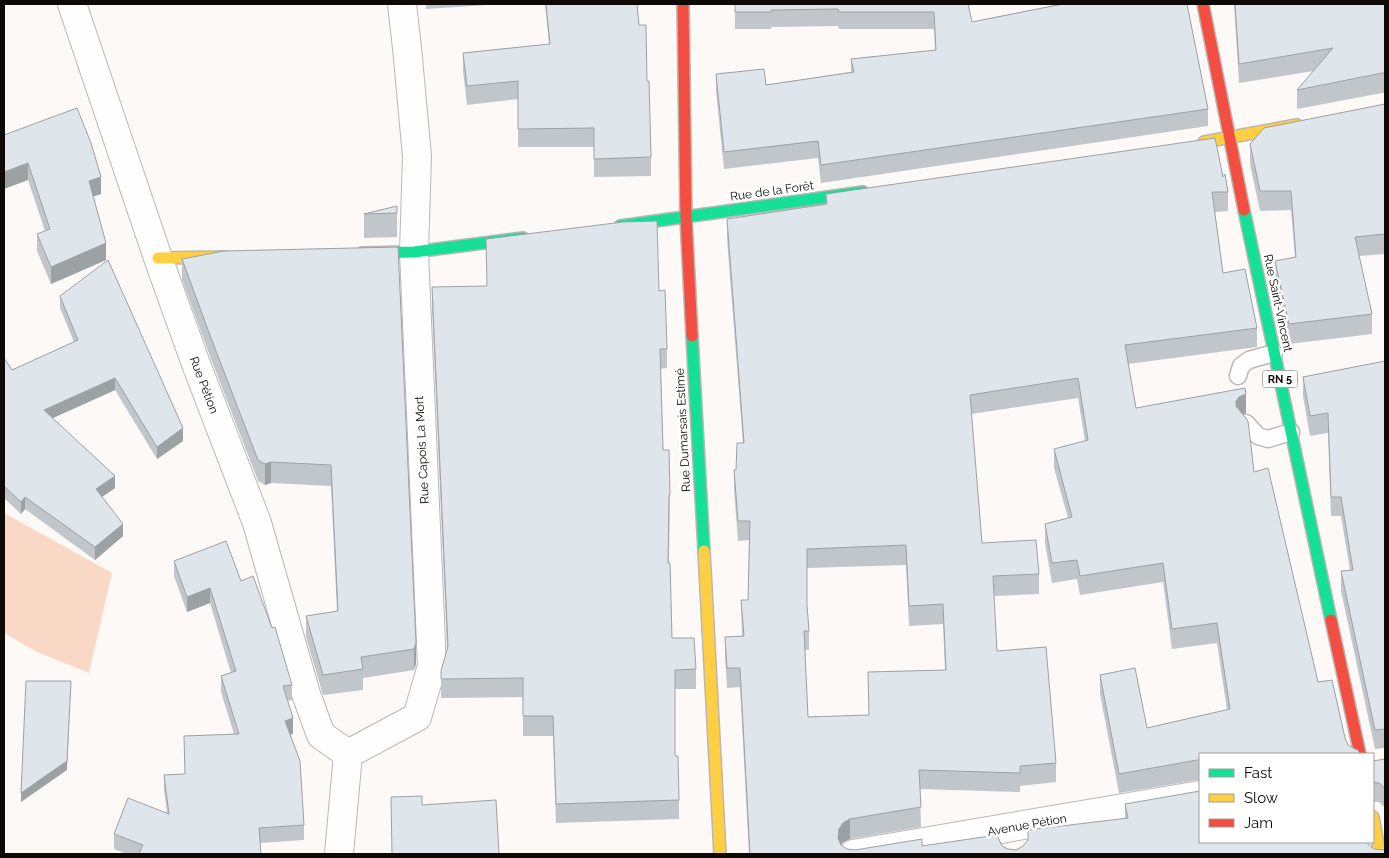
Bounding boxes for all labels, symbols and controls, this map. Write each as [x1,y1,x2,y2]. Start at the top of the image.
street label: Rue de la Forêt [729,178,815,204]
street label: Rue Saint-Vincent [1261,253,1295,353]
street label: Rue Pétion [187,354,221,416]
street label: Rue Dumarsais Estimé [673,368,693,492]
road number: RN 5 [1262,370,1298,388]
street label: Rue Capois La Mort [412,396,432,504]
legend [1199,753,1374,843]
text: Fast [1244,764,1272,782]
text: Slow [1244,789,1278,807]
street label: Avenue Pétion [986,811,1068,839]
text: Jam [1244,814,1273,832]

